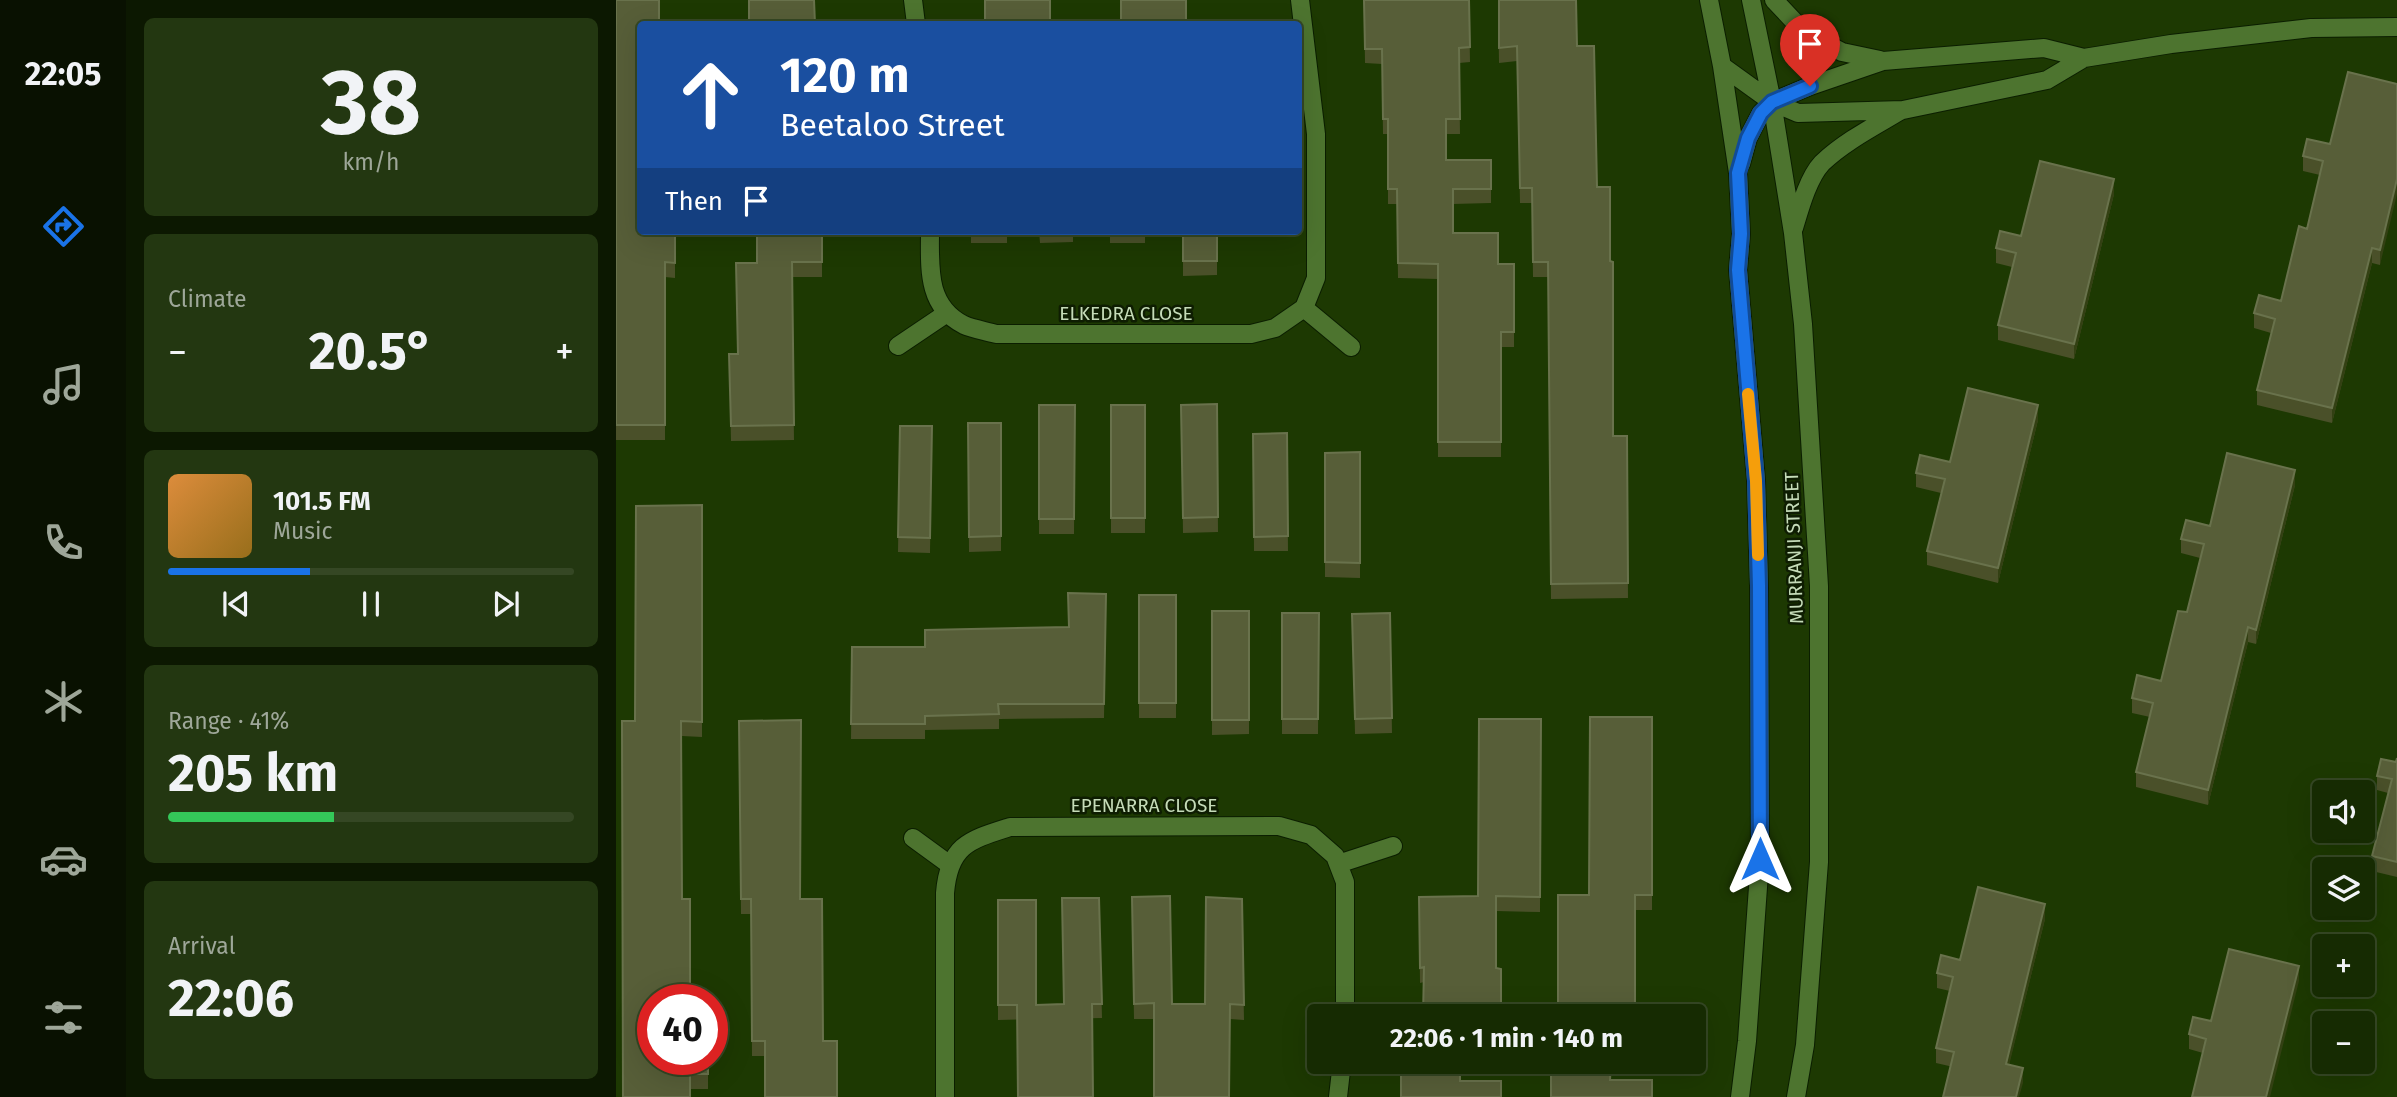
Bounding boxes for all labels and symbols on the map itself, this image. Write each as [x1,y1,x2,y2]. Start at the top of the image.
pin [1780,14,1840,86]
street label: ELKEDRA CLOSE [1059,302,1193,325]
street label: MURRANJI STREET [1780,471,1808,624]
street label: EPENARRA CLOSE [1070,794,1218,817]
position arrow [1723,822,1797,896]
speed limit sign: 40 [637,984,728,1075]

